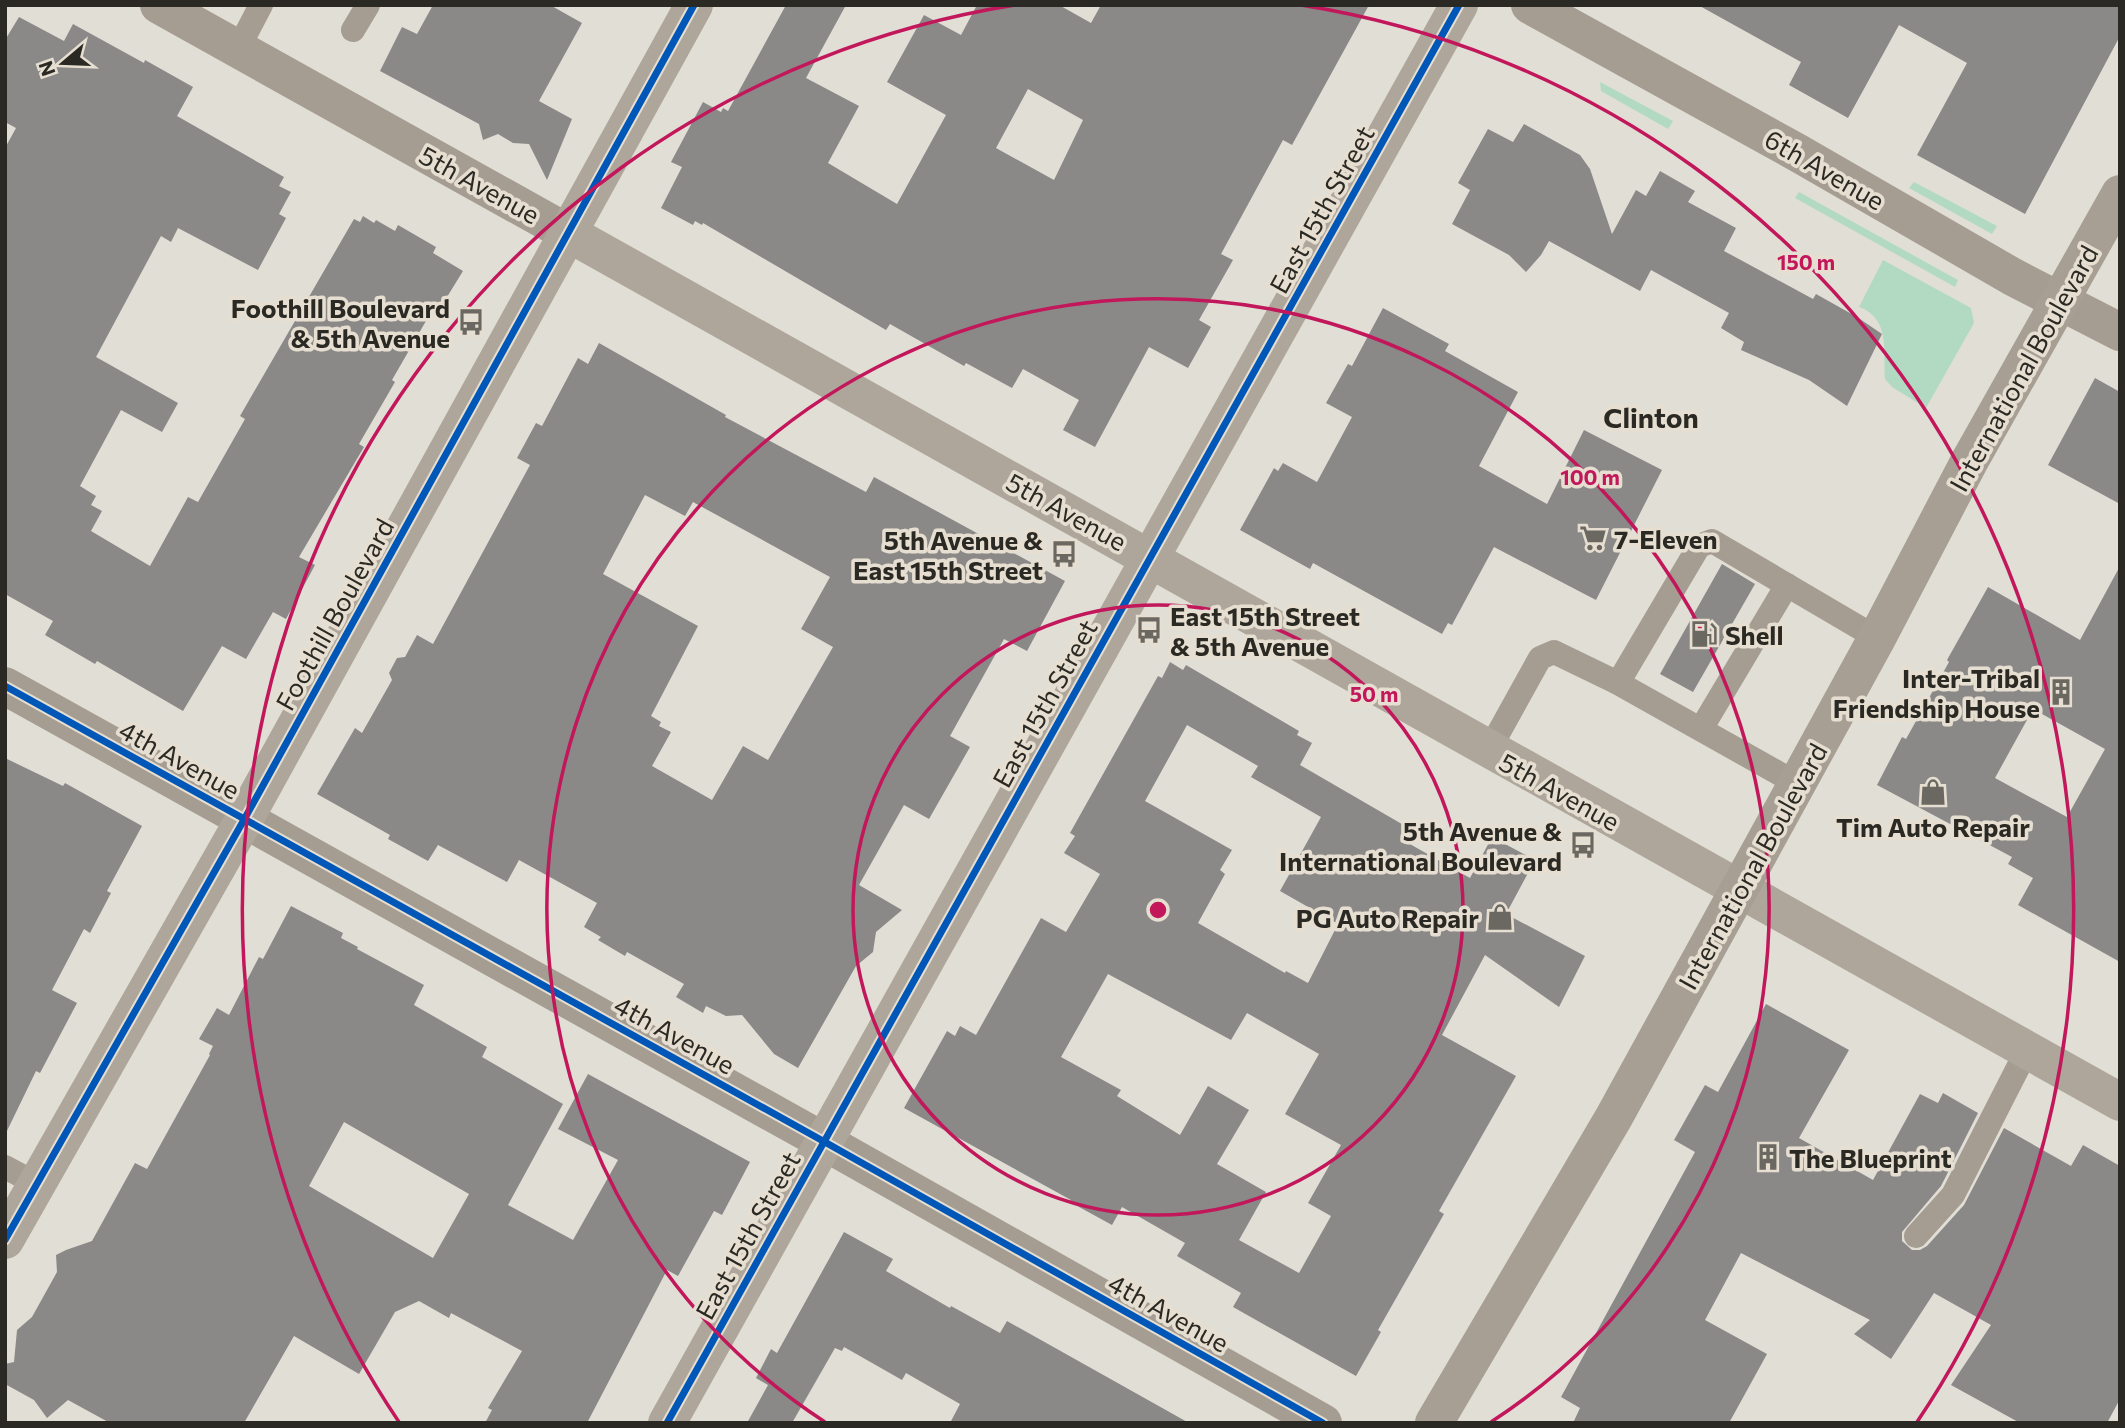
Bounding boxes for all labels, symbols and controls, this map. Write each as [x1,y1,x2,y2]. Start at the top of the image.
north arrow [28,28,98,98]
text: N [33,58,60,79]
street label: East 15th Street [1262,120,1380,298]
street label: 6th Avenue [1760,122,1890,216]
street label: 5th Avenue [415,138,545,230]
street label: International Boulevard [1942,240,2104,496]
text: 150 m [1777,249,1835,274]
place label: Foothill Boulevard & 5th Avenue [231,292,450,353]
bus stop icon: Foothill Boulevard & 5th Avenue [456,307,486,337]
district label: Clinton [1603,400,1699,434]
text: 100 m [1560,464,1620,489]
street label: 5th Avenue [1002,465,1132,557]
street label: Foothill Boulevard [269,513,399,715]
supermarket icon: 7-Eleven [1578,523,1608,553]
place label: 7-Eleven [1614,523,1718,554]
place label: 5th Avenue & East 15th Street [853,524,1043,585]
bus stop icon: 5th Avenue & East 15th Street [1049,539,1079,569]
place label: East 15th Street & 5th Avenue [1170,600,1360,661]
street label: East 15th Street [985,614,1103,792]
bus stop icon: East 15th Street & 5th Avenue [1134,615,1164,645]
fuel station icon: Shell [1689,619,1719,649]
place label: Shell [1725,619,1784,650]
place label: Inter-Tribal Friendship House [1833,662,2040,723]
building icon: Inter-Tribal Friendship House [2046,677,2076,707]
text: 50 m [1350,681,1398,706]
street label: 4th Avenue [114,713,246,805]
street label: International Boulevard [1671,738,1833,994]
street label: 5th Avenue [1495,745,1625,837]
shop icon: Tim Auto Repair [1918,777,1948,807]
place label: Tim Auto Repair [1836,811,2030,842]
place label: 5th Avenue & International Boulevard [1279,815,1562,876]
bus stop icon: 5th Avenue & International Boulevard [1568,830,1598,860]
centre of rings [1146,898,1170,922]
place label: PG Auto Repair [1296,902,1479,933]
shop icon: PG Auto Repair [1485,902,1515,932]
street label: 4th Avenue [609,988,741,1080]
building icon: The Blueprint [1753,1142,1783,1172]
place label: The Blueprint [1789,1142,1952,1173]
street label: East 15th Street [688,1146,806,1324]
street label: 4th Avenue [1103,1266,1235,1358]

